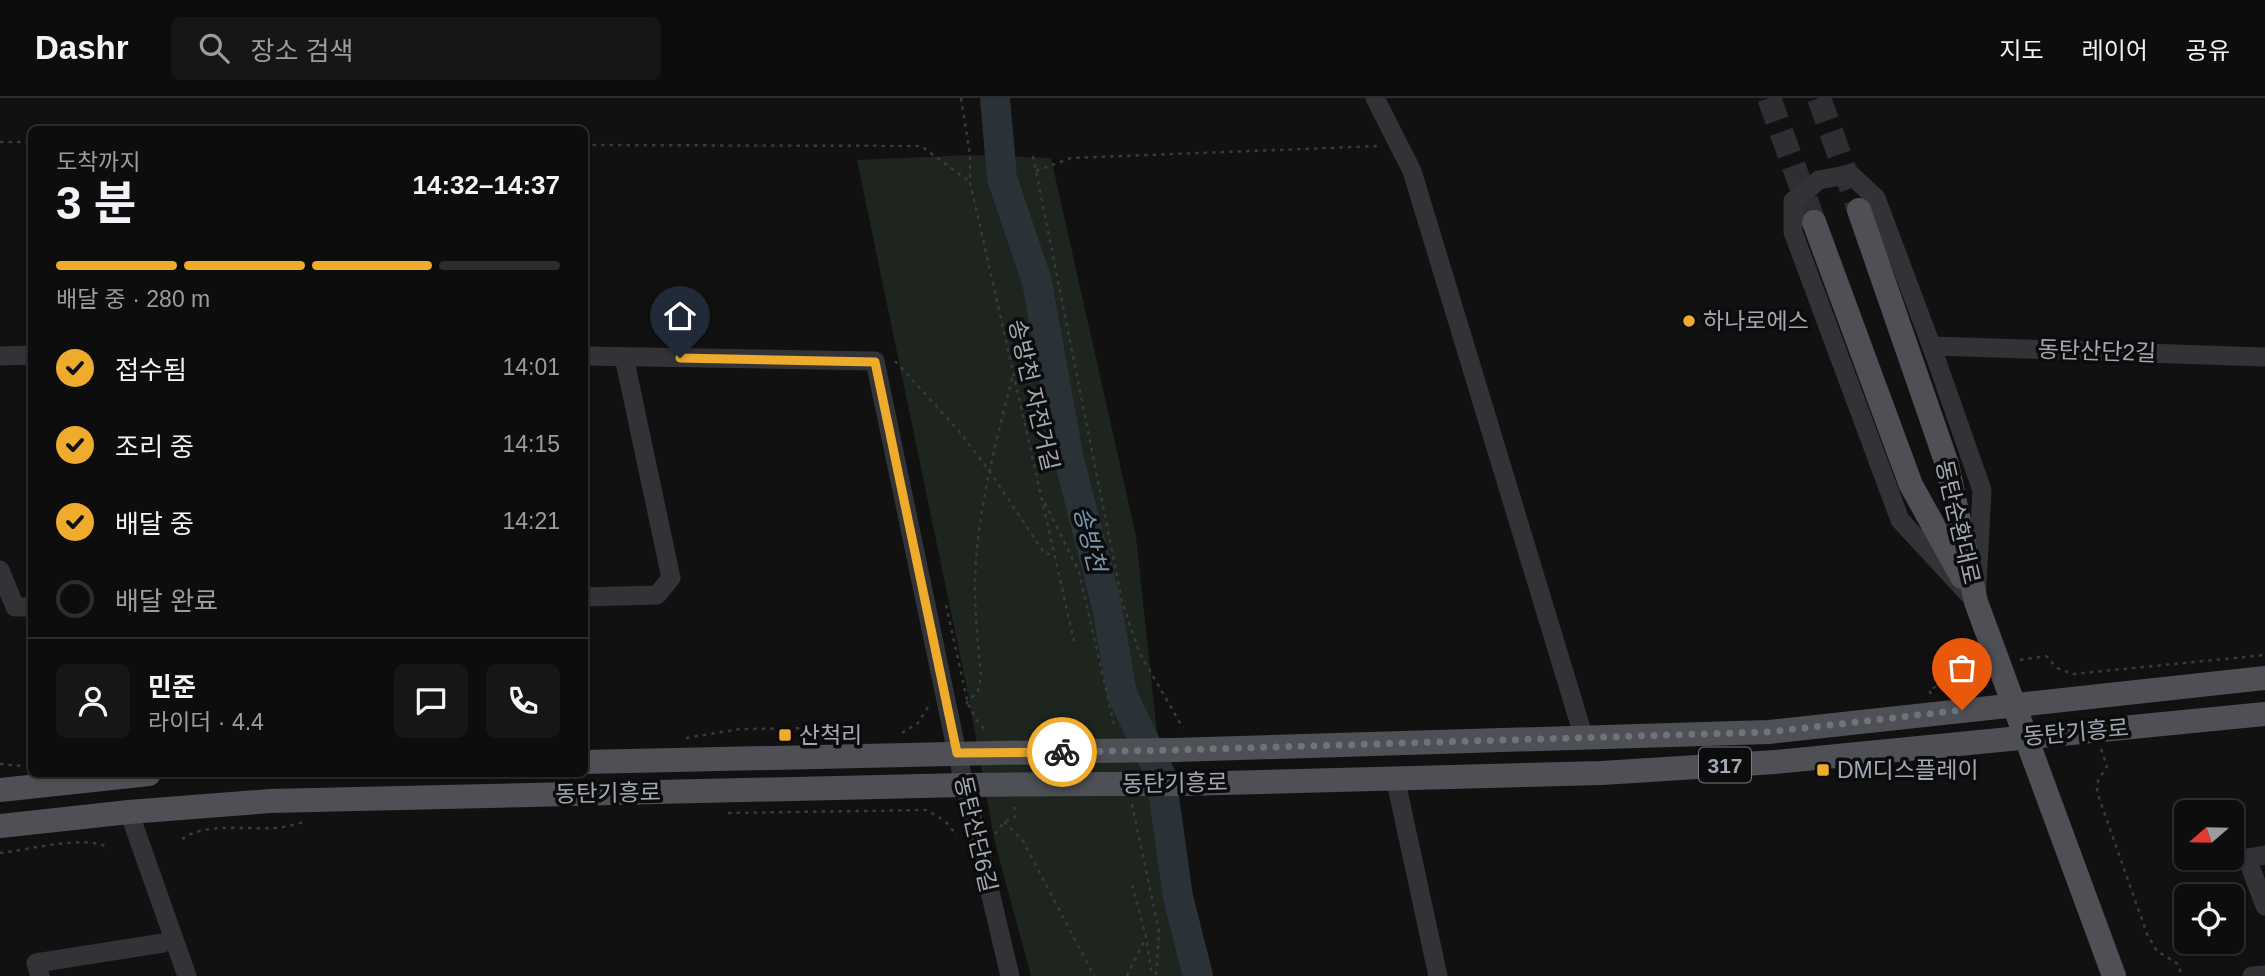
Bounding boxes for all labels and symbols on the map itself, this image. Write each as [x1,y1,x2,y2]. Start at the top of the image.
pin [650,286,710,358]
place label: 하나로에스 [1703,308,1809,334]
marker: 하나로에스 [1681,313,1697,329]
street label: 송방천 자전거길 [1004,317,1064,473]
street label: 동탄산단2길 [2037,336,2157,366]
street label: 동탄순환대로 [1931,457,1985,587]
water label: 송방천 [1069,504,1112,577]
pin [1932,638,1992,710]
street label: 동탄기흥로 [2022,714,2130,750]
courier [1027,717,1097,787]
place label: 산척리 [799,722,862,748]
marker: 산척리 [777,727,793,743]
road number: 317 [1699,748,1751,782]
place label: DM디스플레이 [1837,757,1979,783]
marker: DM디스플레이 [1815,762,1831,778]
street label: 동탄기흥로 [1122,769,1228,797]
street label: 동탄산단6길 [950,773,1002,895]
street label: 동탄기흥로 [555,779,661,807]
north arrow [2174,800,2244,870]

